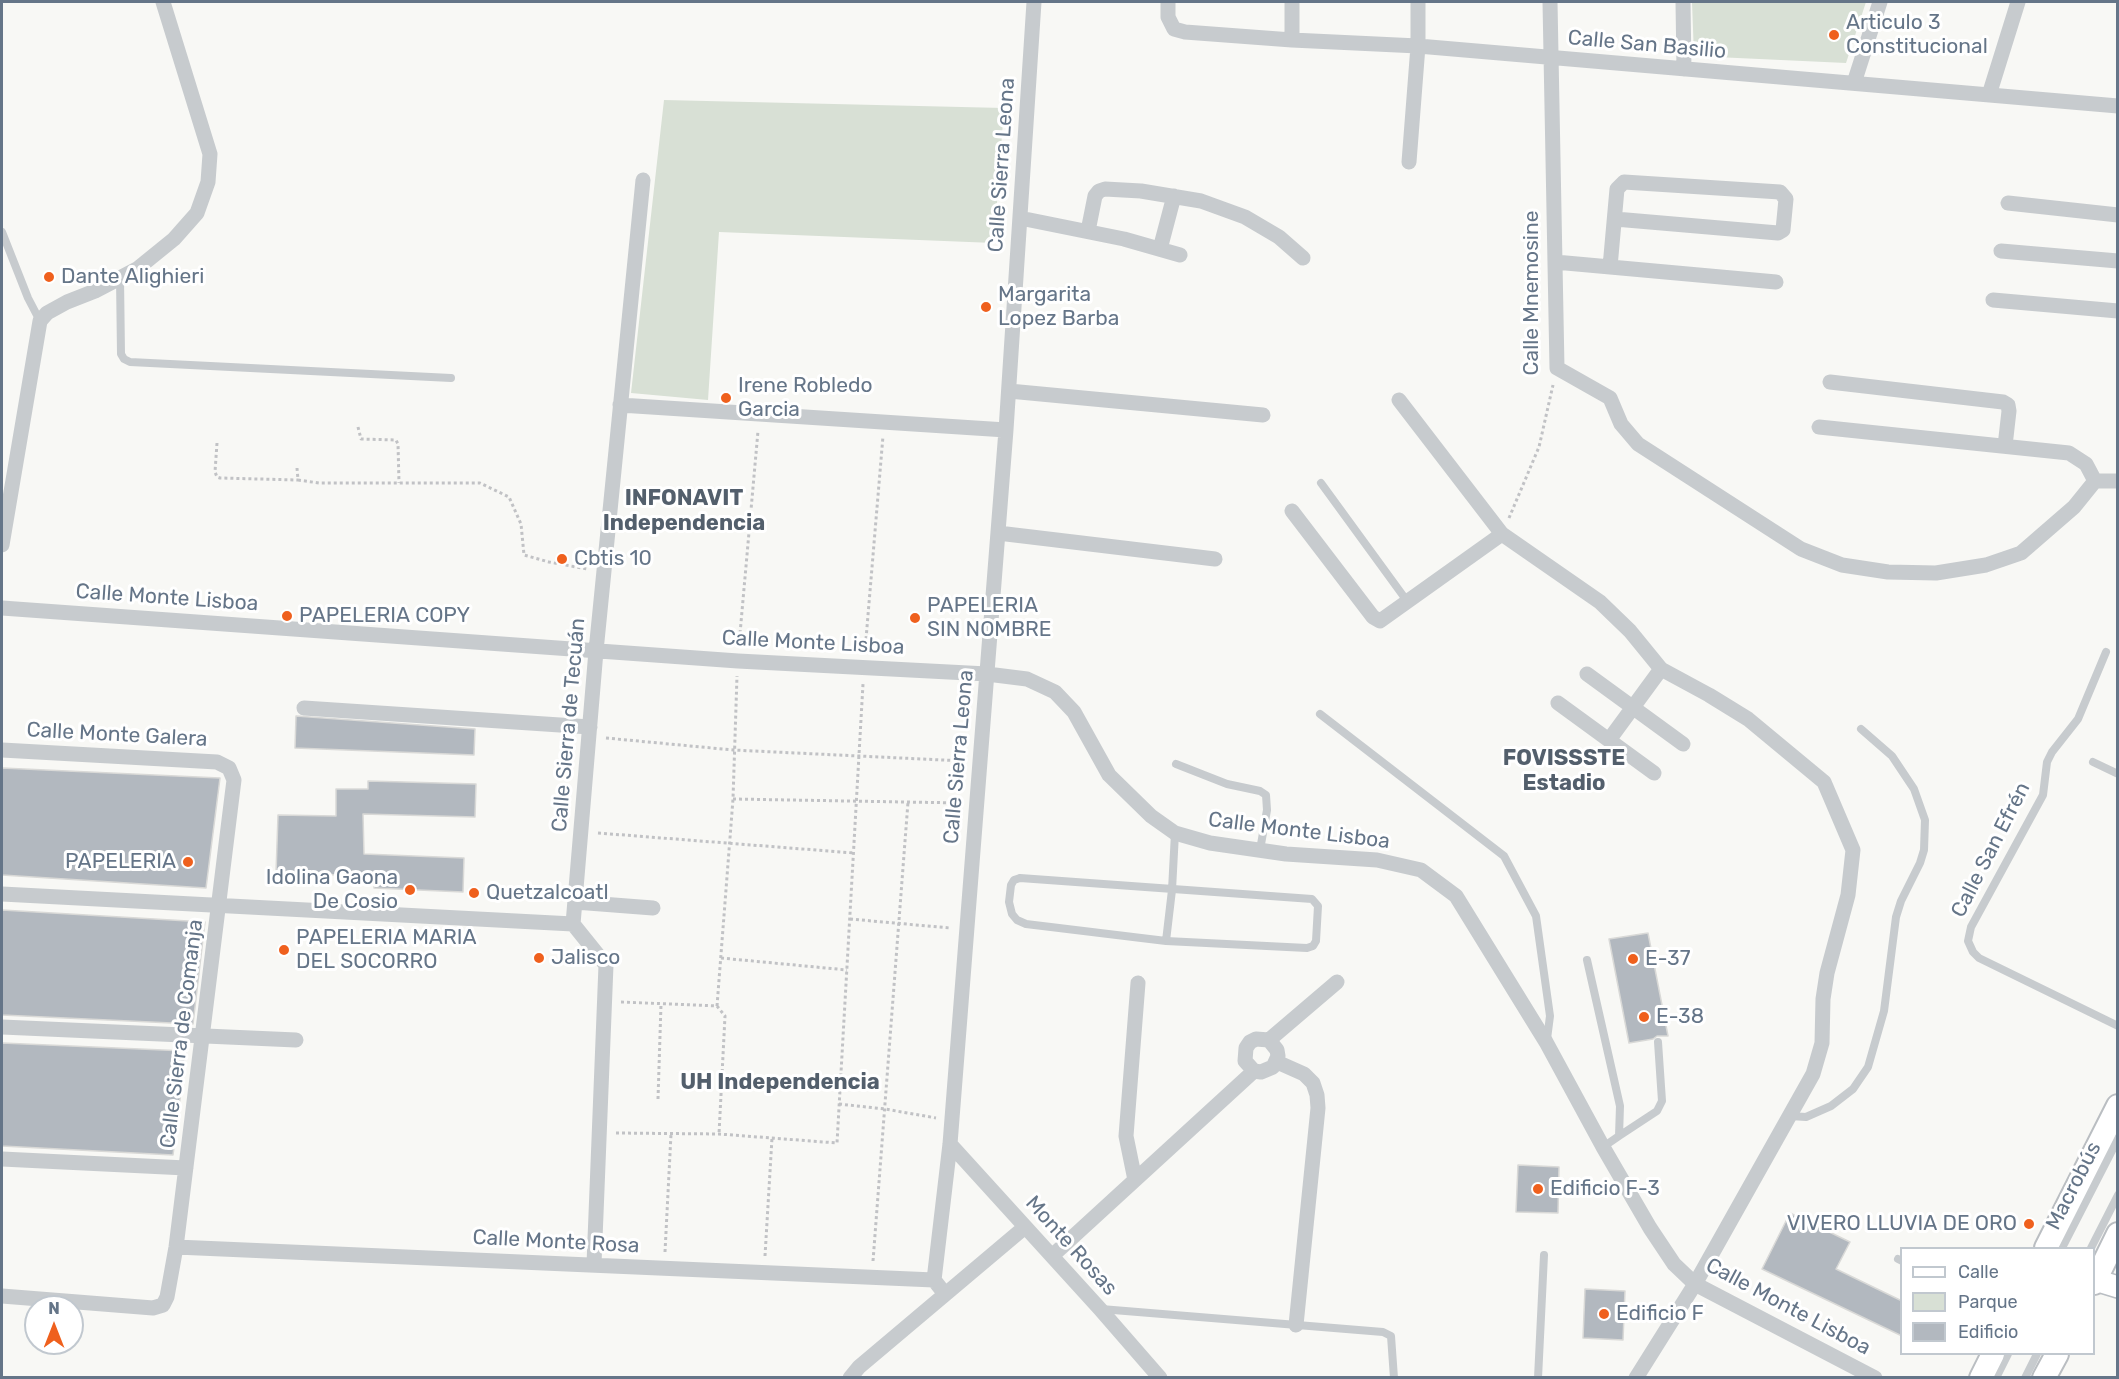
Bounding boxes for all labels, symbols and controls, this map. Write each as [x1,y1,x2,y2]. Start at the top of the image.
place label: Articulo 3 Constitucional [1846,10,1988,60]
street label: Calle San Basilio [1567,26,1727,64]
marker: Articulo 3 Constitucional [1827,28,1841,42]
street label: Calle Sierra Leona [983,77,1021,253]
street label: Calle Mnemosine [1519,211,1545,375]
place label: Dante Alighieri [61,264,204,290]
marker: Dante Alighieri [42,270,56,284]
place label: Margarita Lopez Barba [998,282,1119,332]
marker: Margarita Lopez Barba [979,300,993,314]
place label: Irene Robledo Garcia [738,373,872,423]
marker: Irene Robledo Garcia [719,391,733,405]
district label: INFONAVIT Independencia [603,486,765,538]
place label: Cbtis 10 [574,546,652,572]
marker: Cbtis 10 [555,552,569,566]
street label: Calle Monte Lisboa [75,579,259,617]
place label: PAPELERIA SIN NOMBRE [927,593,1052,643]
place label: PAPELERIA COPY [299,603,470,629]
marker: PAPELERIA COPY [280,609,294,623]
marker: PAPELERIA SIN NOMBRE [908,611,922,625]
street label: Calle Sierra de Tecuán [547,617,591,833]
street label: Calle Monte Lisboa [721,626,905,660]
street label: Calle Sierra Leona [939,669,979,845]
street label: Calle Monte Galera [26,718,208,752]
district label: FOVISSSTE Estadio [1503,746,1625,798]
street label: Calle San Efrén [1946,778,2036,922]
street label: Calle Monte Lisboa [1207,807,1391,855]
place label: PAPELERIA [65,849,176,875]
marker: PAPELERIA [181,855,195,869]
place label: Idolina Gaona De Cosio [266,865,398,915]
place label: Quetzalcoatl [486,880,609,906]
marker: Idolina Gaona De Cosio [403,883,417,897]
marker: Quetzalcoatl [467,886,481,900]
street label: Calle Sierra de Comanja [155,918,209,1150]
place label: PAPELERIA MARIA DEL SOCORRO [296,925,476,975]
marker: PAPELERIA MARIA DEL SOCORRO [277,943,291,957]
place label: Jalisco [551,945,620,971]
place label: E-37 [1645,946,1691,972]
marker: Jalisco [532,951,546,965]
marker: E-37 [1626,952,1640,966]
place label: E-38 [1656,1004,1704,1030]
marker: E-38 [1637,1010,1651,1024]
district label: UH Independencia [680,1070,880,1096]
street label: Macrobús [2041,1138,2107,1234]
place label: Edificio F-3 [1550,1176,1660,1202]
marker: Edificio F-3 [1531,1182,1545,1196]
street label: Monte Rosas [1020,1191,1122,1301]
place label: VIVERO LLUVIA DE ORO [1787,1211,2017,1237]
marker: VIVERO LLUVIA DE ORO [2022,1217,2036,1231]
street label: Calle Monte Rosa [472,1225,640,1259]
legend [1900,1247,2095,1355]
street label: Calle Monte Lisboa [1701,1253,1875,1361]
text: Calle [1958,1261,1999,1283]
text: Parque [1958,1291,2018,1313]
north arrow [24,1295,84,1355]
text: N [48,1299,60,1318]
place label: Edificio F [1616,1301,1704,1327]
marker: Edificio F [1597,1307,1611,1321]
text: Edificio [1958,1321,2018,1343]

